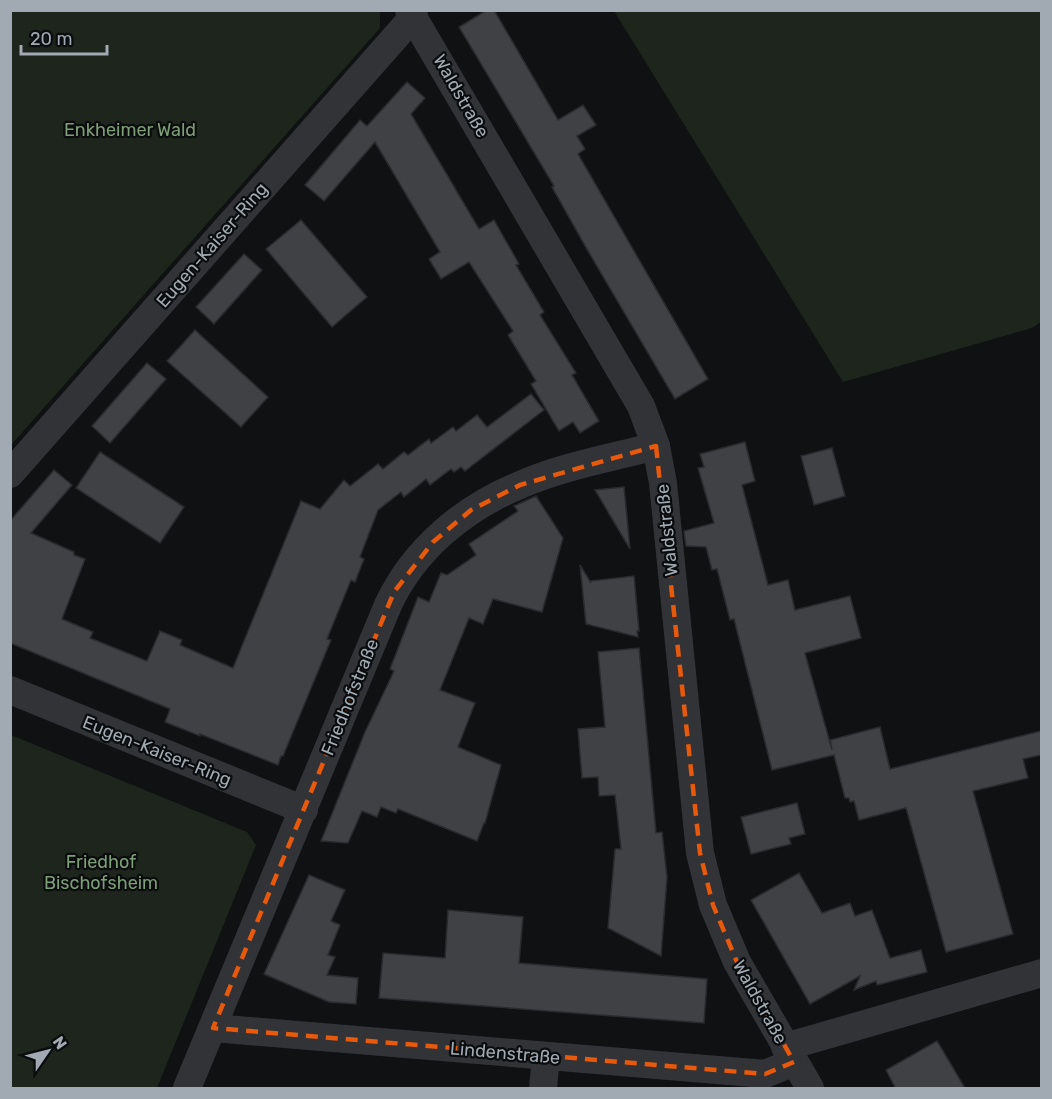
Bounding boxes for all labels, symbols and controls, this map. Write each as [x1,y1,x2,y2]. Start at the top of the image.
scale bar [21,18,106,56]
text: 20 m [30,28,72,50]
street label: Waldstraße [428,50,494,142]
park label: Enkheimer Wald [64,119,196,141]
street label: Eugen-Kaiser-Ring [152,178,272,312]
street label: Waldstraße [651,483,683,577]
street label: Friedhofstraße [317,635,383,759]
street label: Eugen-Kaiser-Ring [79,711,235,791]
park label: Friedhof Bischofsheim [44,851,158,894]
street label: Waldstraße [728,956,792,1048]
north arrow [18,1021,78,1081]
text: N [49,1033,71,1053]
street label: Lindenstraße [449,1037,561,1069]

